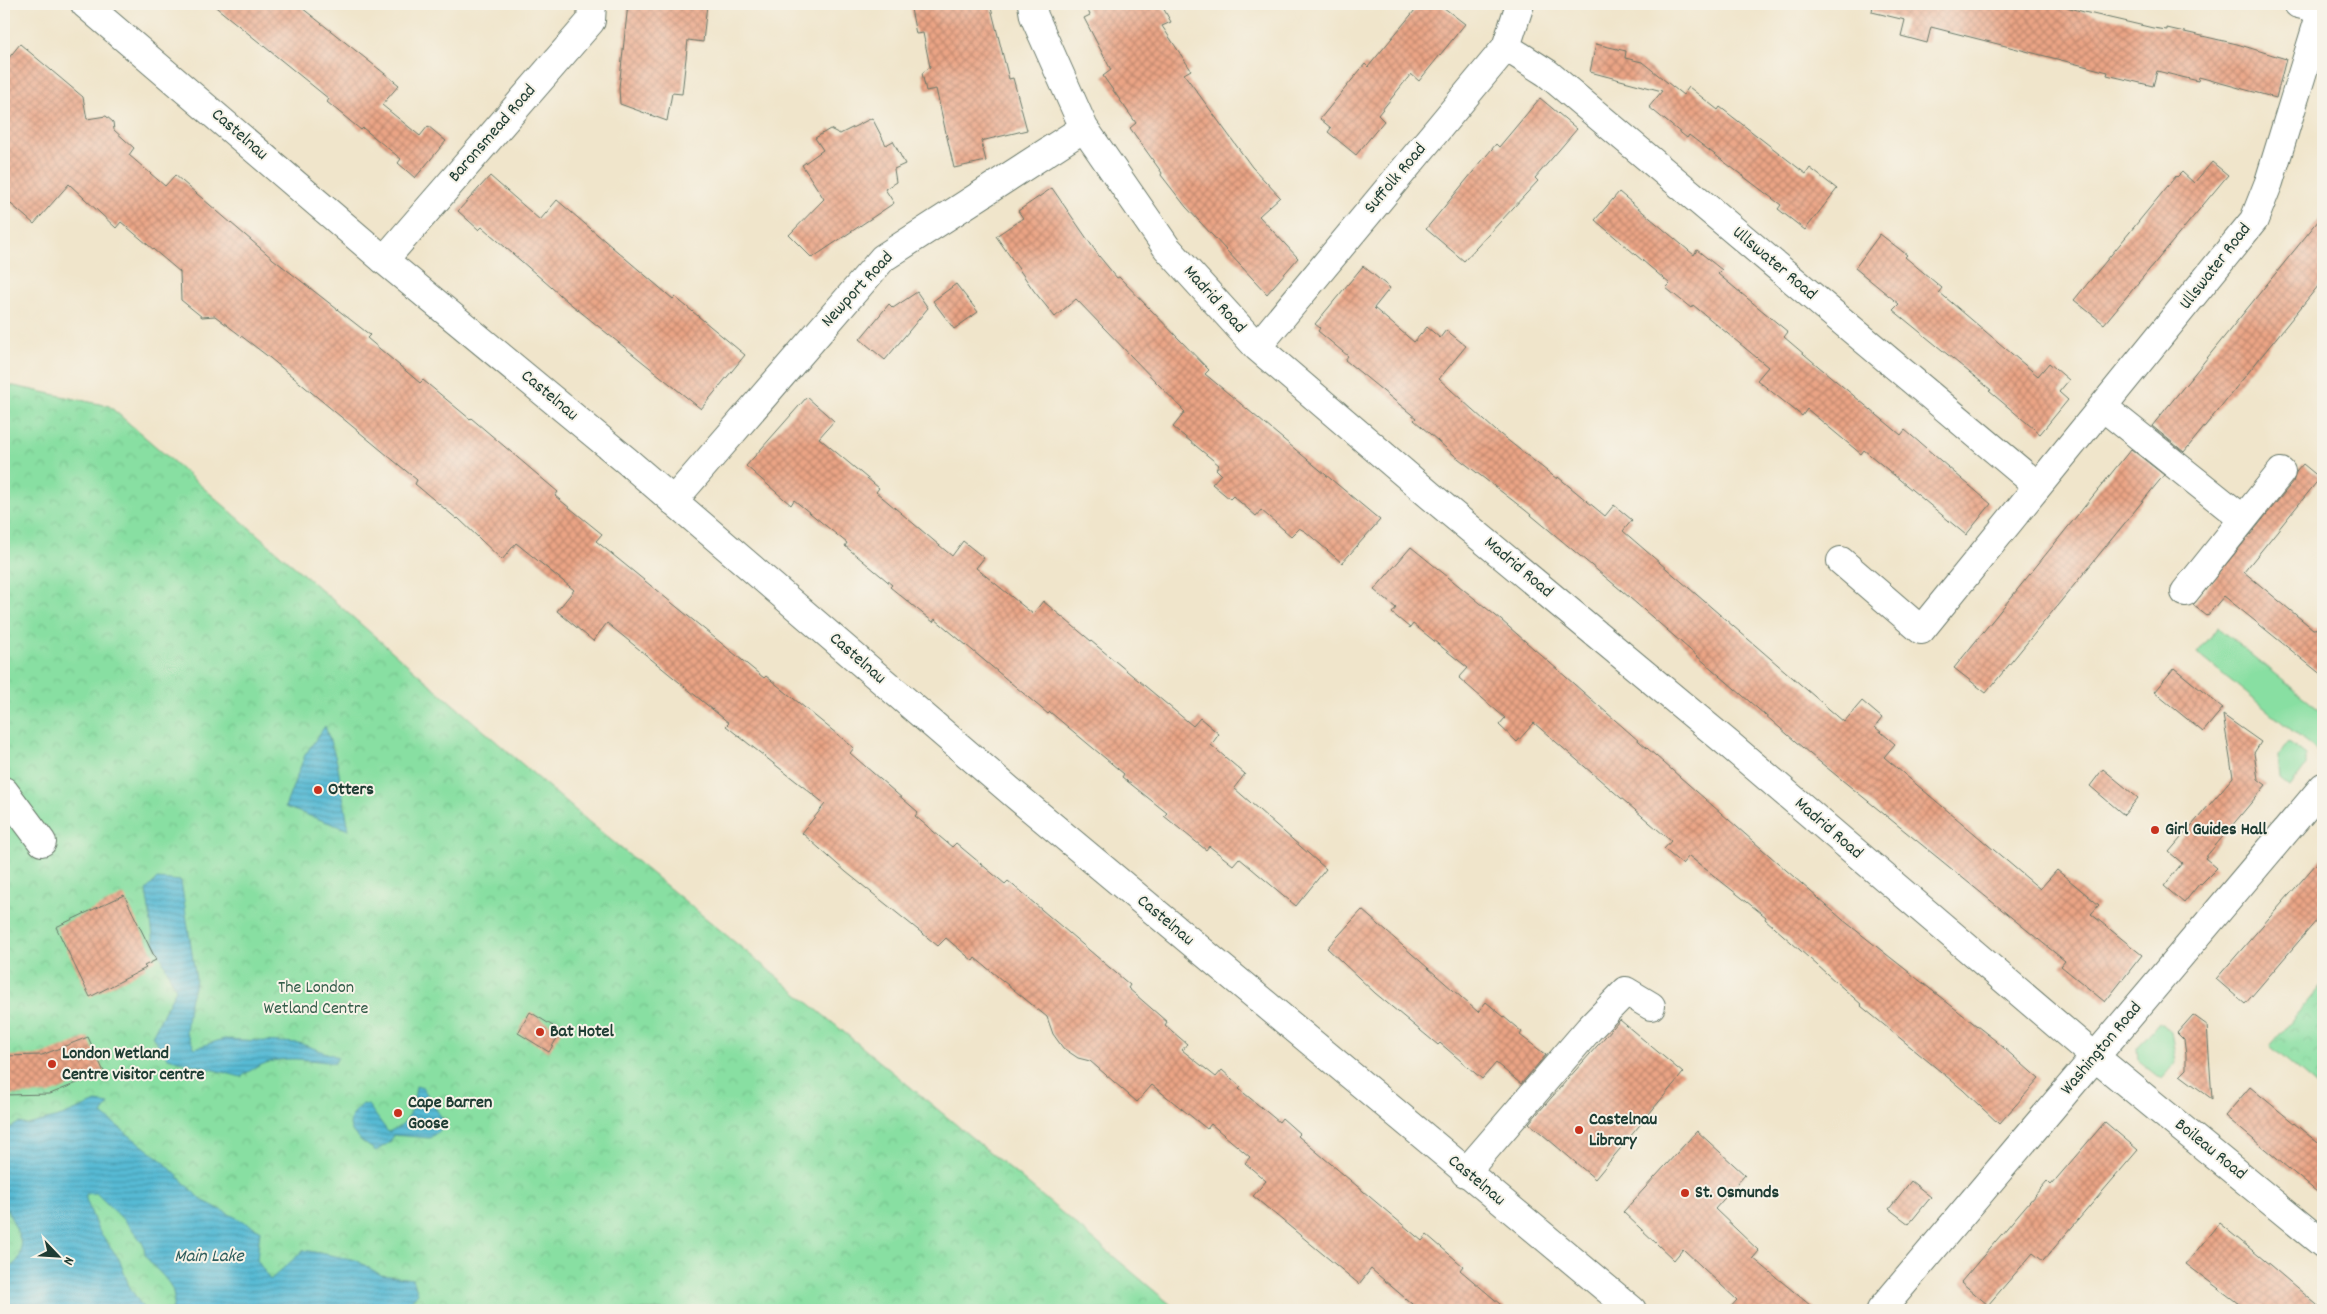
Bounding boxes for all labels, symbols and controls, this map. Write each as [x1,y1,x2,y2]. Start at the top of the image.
street label: Baronsmead Road [443,80,543,188]
street label: Castelnau [205,103,273,167]
street label: Suffolk Road [1359,138,1433,220]
street label: Ullswater Road [2174,218,2258,316]
street label: Ullswater Road [1726,221,1822,307]
street label: Newport Road [816,246,900,334]
street label: Madrid Road [1177,261,1251,339]
street label: Castelnau [515,364,583,428]
street label: Madrid Road [1478,532,1558,604]
street label: Castelnau [823,627,891,691]
place label: Otters [328,778,374,803]
marker: Otters [312,784,324,796]
street label: Madrid Road [1788,792,1868,866]
place label: Girl Guides Hall [2165,818,2268,843]
marker: Girl Guides Hall [2149,824,2161,836]
street label: Castelnau [1131,889,1199,953]
park label: The London Wetland Centre [264,976,369,1022]
street label: Washington Road [2056,997,2148,1101]
place label: Bat Hotel [550,1020,615,1045]
marker: Bat Hotel [534,1026,546,1038]
place label: London Wetland Centre visitor centre [62,1042,204,1088]
marker: London Wetland Centre visitor centre [46,1058,58,1070]
place label: Cape Barren Goose [408,1091,492,1137]
marker: Cape Barren Goose [392,1107,404,1119]
place label: Castelnau Library [1589,1108,1658,1154]
street label: Boileau Road [2169,1113,2251,1187]
marker: Castelnau Library [1573,1124,1585,1136]
street label: Castelnau [1442,1149,1510,1213]
place label: St. Osmunds [1695,1181,1779,1206]
marker: St. Osmunds [1679,1187,1691,1199]
north arrow [32,1232,82,1282]
water label: Main Lake [174,1244,245,1271]
text: N [57,1253,78,1268]

